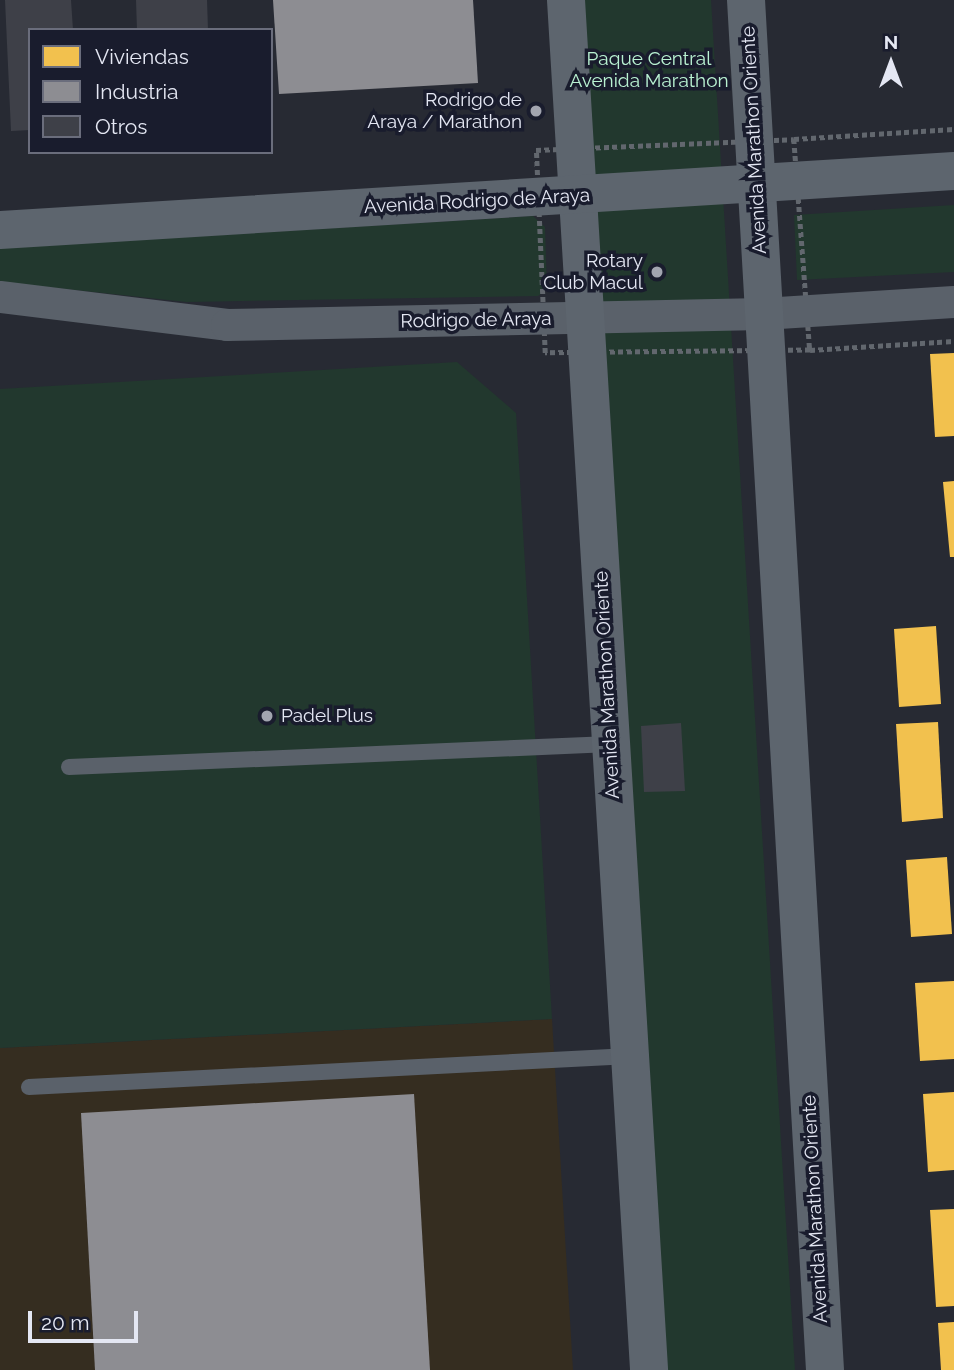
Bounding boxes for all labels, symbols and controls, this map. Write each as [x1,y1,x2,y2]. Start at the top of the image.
street label: Avenida Marathon Oriente [737,25,771,255]
legend [28,28,273,154]
north arrow [856,28,926,98]
text: N [884,31,898,53]
text: Viviendas [95,44,189,69]
park label: Paque Central Avenida Marathon [569,48,729,92]
text: Industria [95,79,179,104]
place label: Rodrigo de Araya / Marathon [367,89,522,133]
marker: Rodrigo de Araya / Marathon [528,103,544,119]
text: Otros [95,114,147,139]
street label: Avenida Rodrigo de Araya [363,184,591,218]
place label: Rotary Club Macul [543,250,643,294]
marker: Rotary Club Macul [649,264,665,280]
street label: Rodrigo de Araya [400,307,552,333]
street label: Avenida Marathon Oriente [590,570,624,800]
place label: Padel Plus [281,705,373,727]
marker: Padel Plus [259,708,275,724]
street label: Avenida Marathon Oriente [798,1094,832,1324]
scale bar [32,1296,142,1340]
text: 20 m [41,1310,89,1335]

